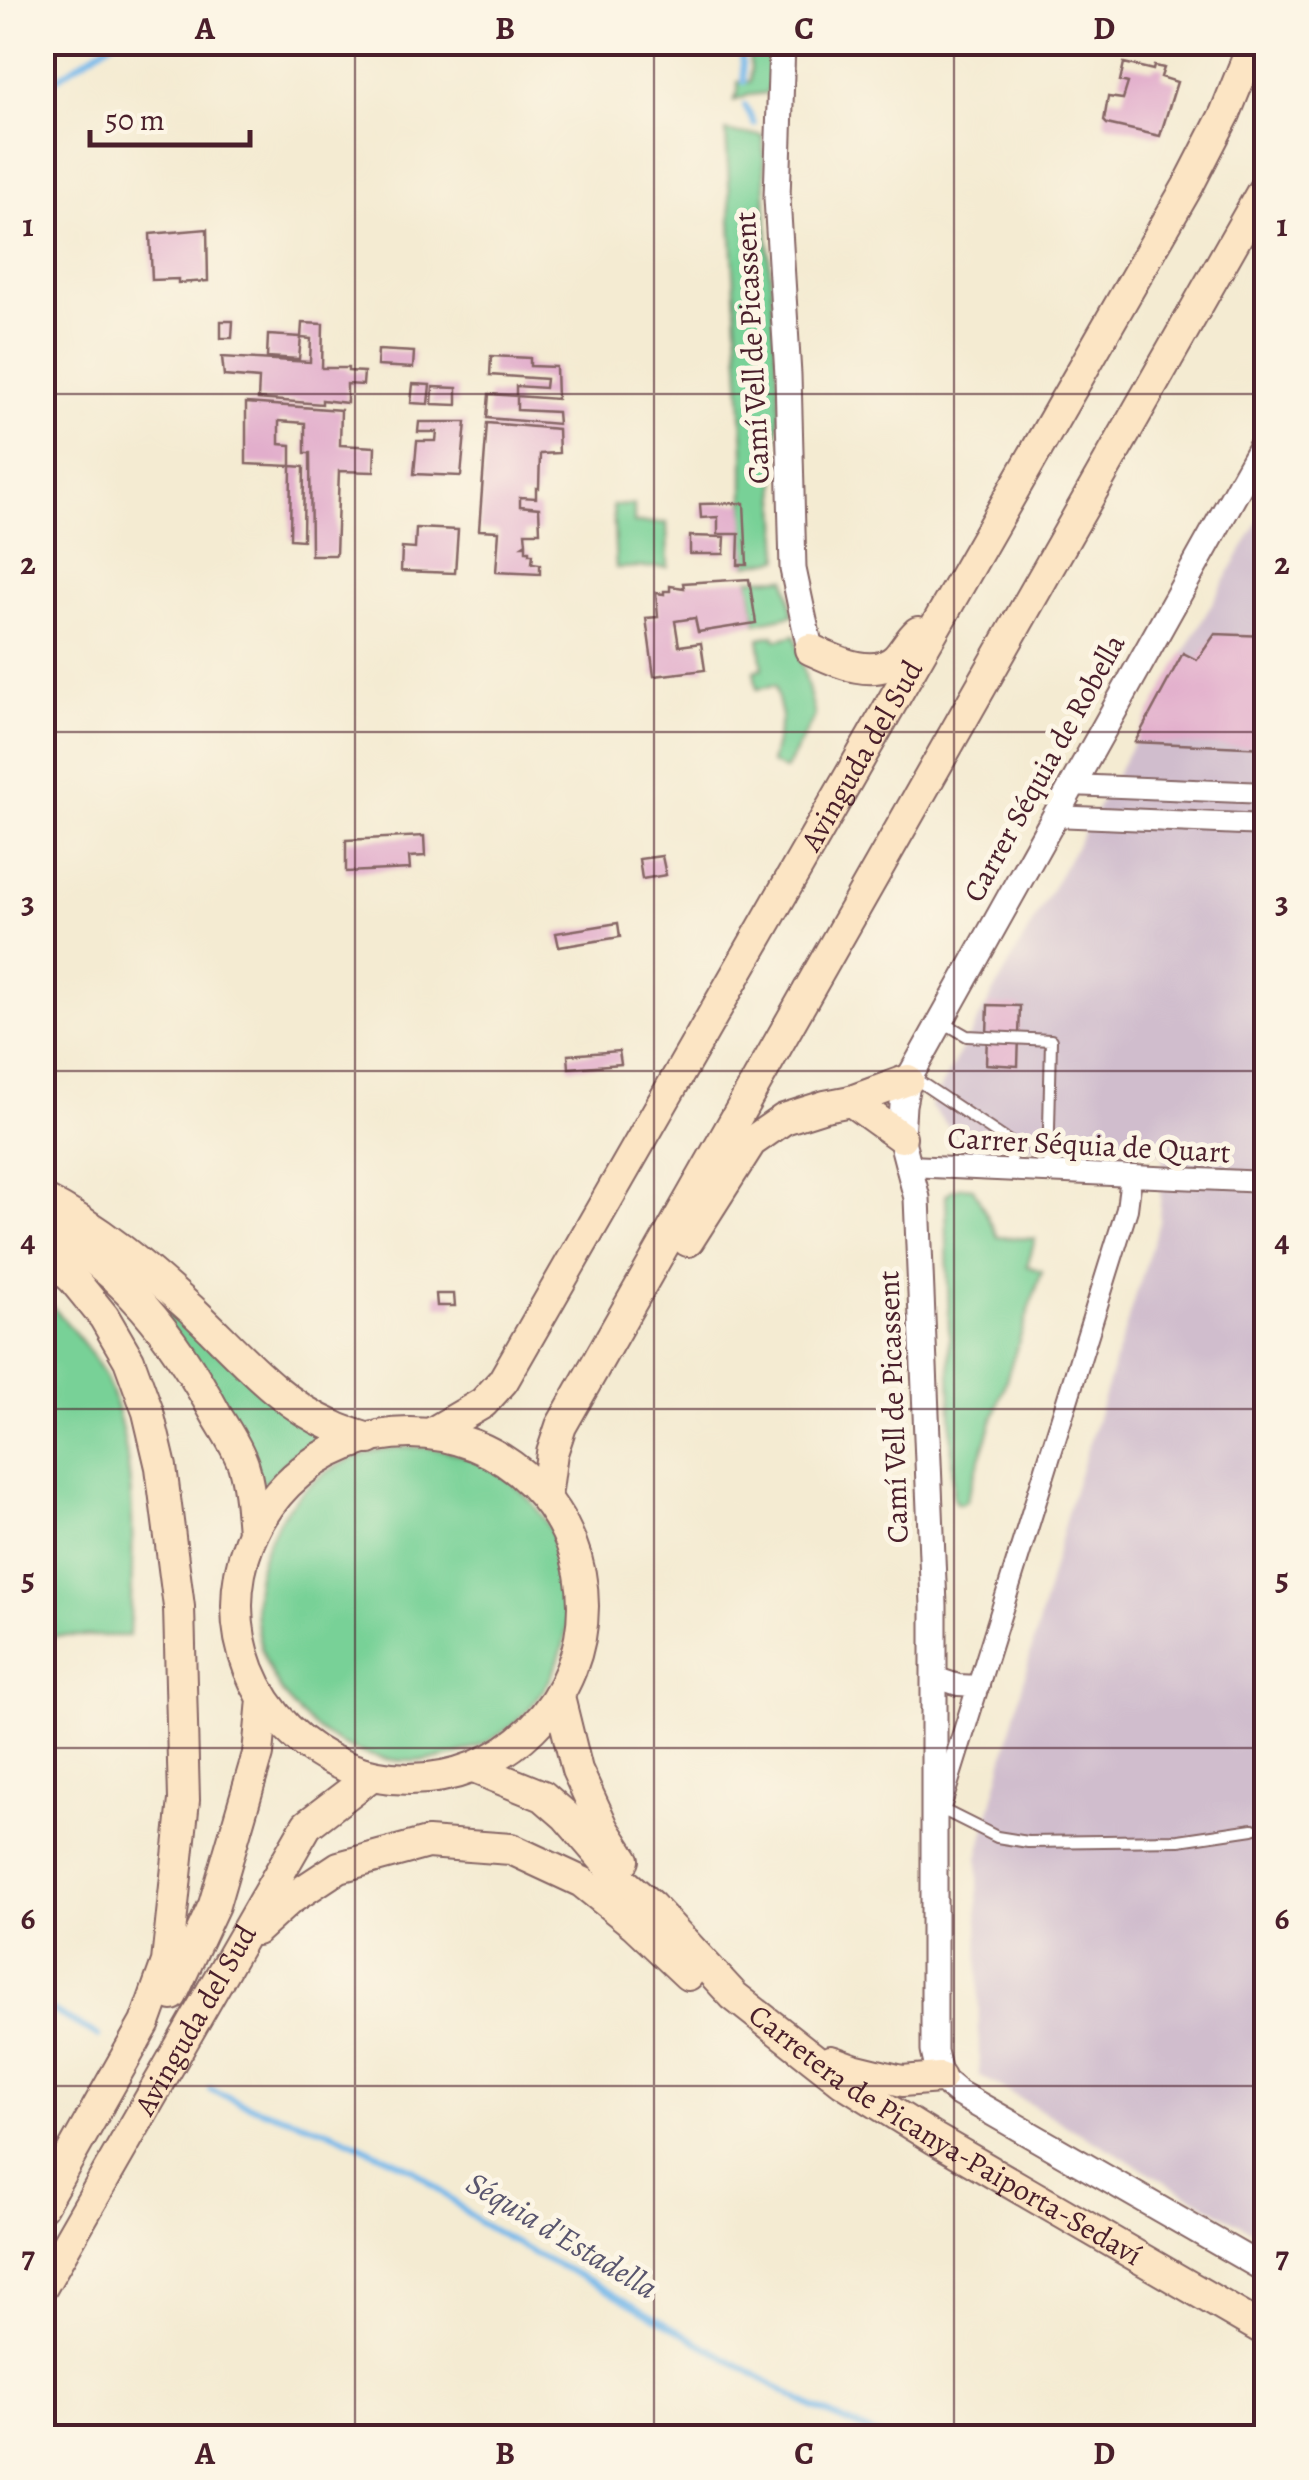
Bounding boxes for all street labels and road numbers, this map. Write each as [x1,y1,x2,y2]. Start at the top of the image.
street label: Camí Vell de Picassent [725,211,779,485]
street label: Carrer Séquia de Robella [954,627,1134,909]
street label: Avinguda del Sud [790,652,932,859]
street label: Carrer Séquia de Quart [947,1118,1232,1172]
street label: Camí Vell de Picassent [868,1270,918,1544]
street label: Avinguda del Sud [124,1916,266,2123]
street label: Carretera de Picanya-Paiporta-Sedaví [740,1995,1149,2275]

